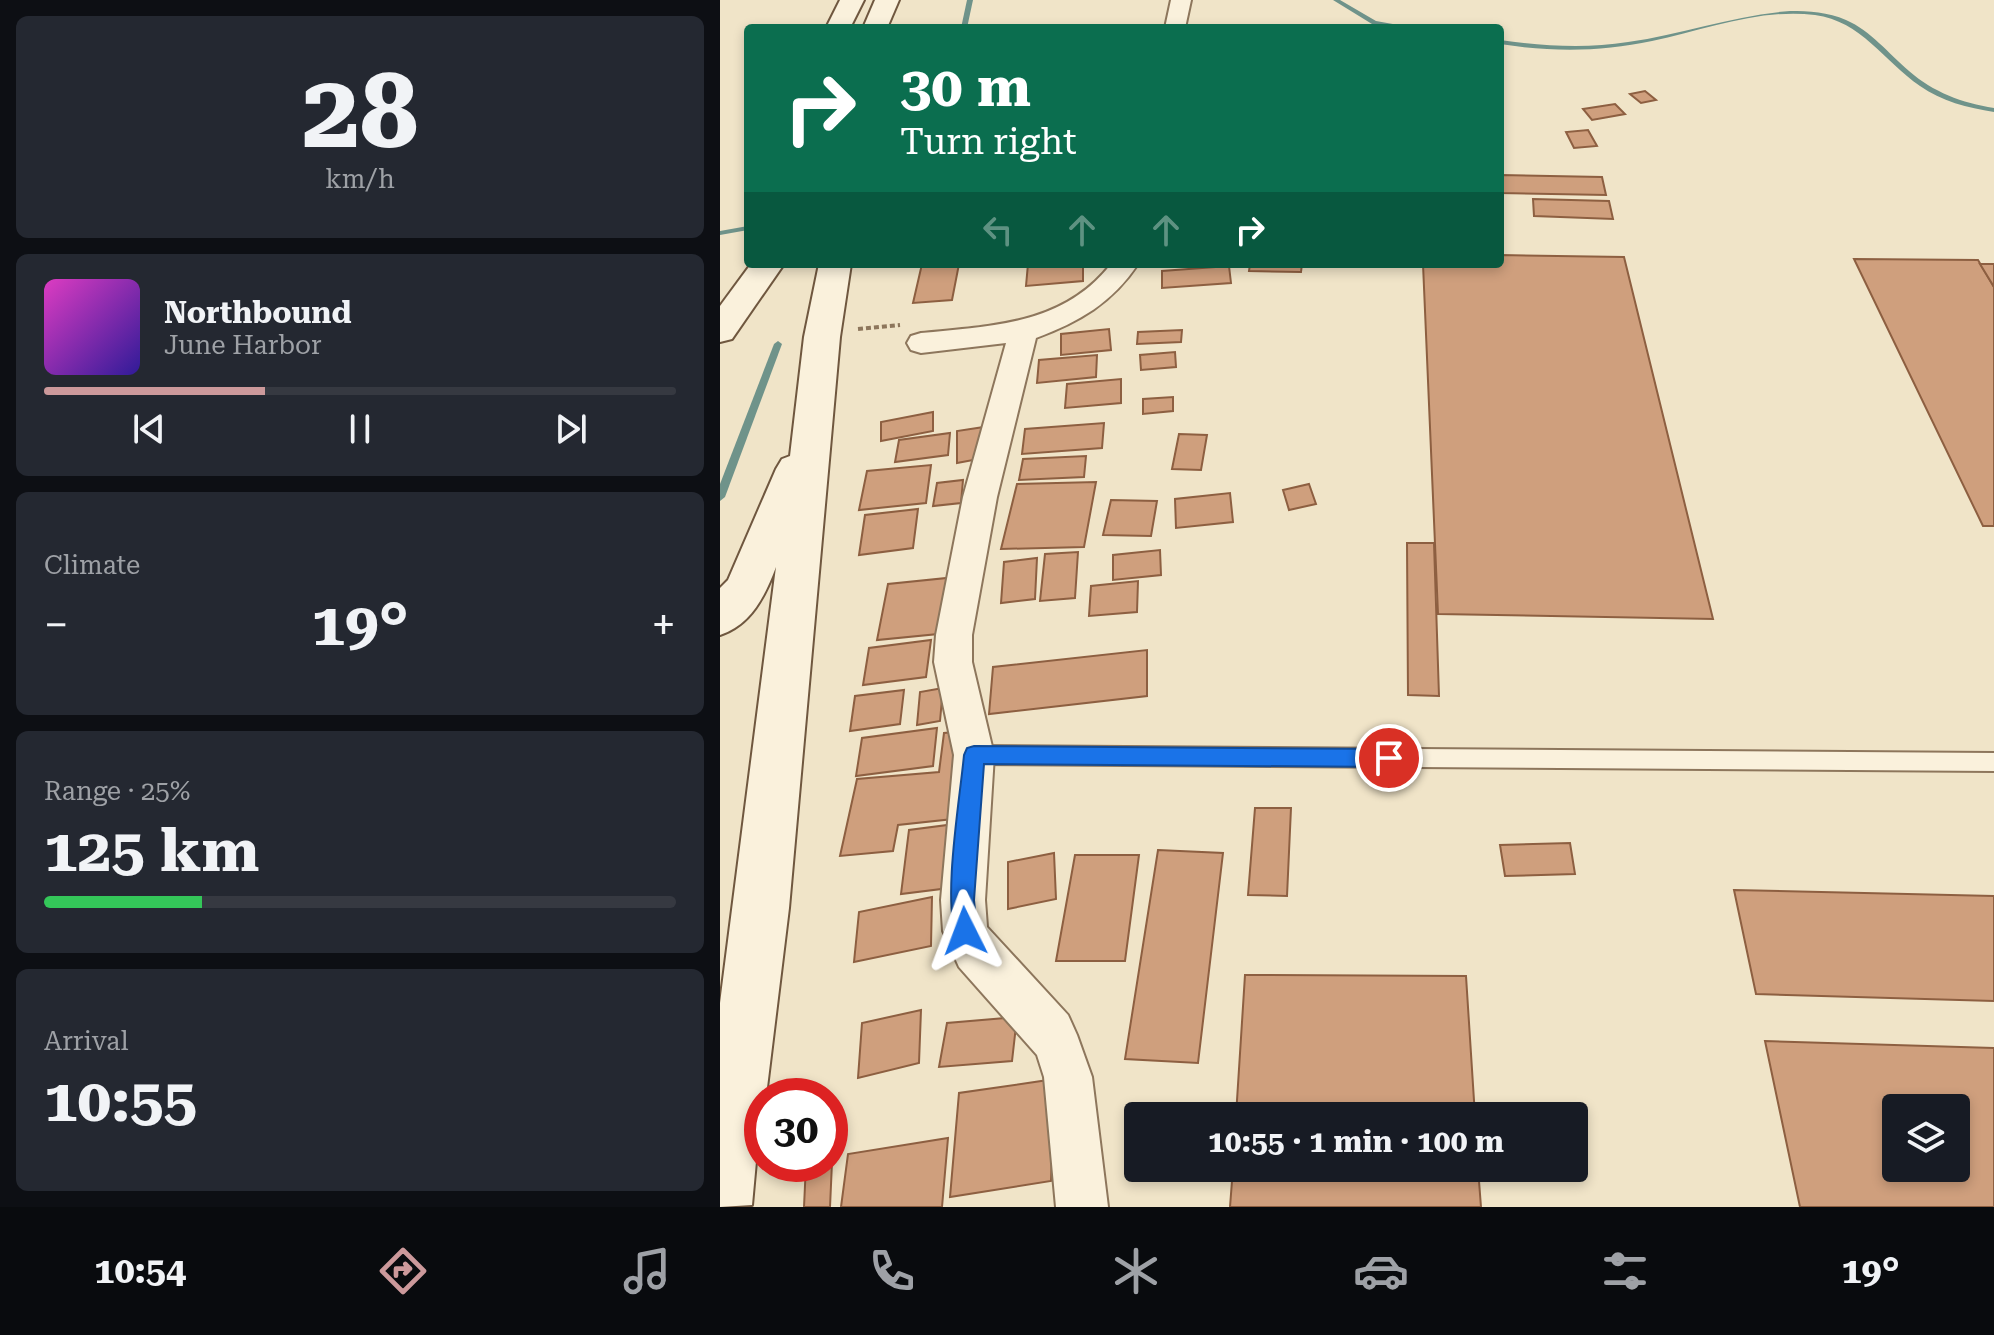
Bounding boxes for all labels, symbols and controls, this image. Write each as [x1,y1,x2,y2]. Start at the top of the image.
text: 28 [302,51,418,172]
text: 30 m [900,54,1031,120]
icon: right [768,56,872,160]
text: Turn right [900,121,1077,163]
text: km/h [325,164,395,194]
icon: left [976,208,1020,252]
icon: ahead [1060,208,1104,252]
icon: ahead [1144,208,1188,252]
icon: right [1228,208,1272,252]
text: Northbound [164,295,352,330]
text: June Harbor [164,330,322,360]
icon: previous [127,407,171,451]
icon: pause [338,407,382,451]
icon: next [549,407,593,451]
text: Climate [44,550,140,580]
text: 19° [311,589,409,660]
text: − [44,599,69,651]
text: + [651,599,676,651]
pin [1355,724,1423,792]
icon: arrive [1367,736,1411,780]
text: Range · 25% [44,776,190,806]
text: 125 km [44,815,259,886]
position arrow [923,889,1007,973]
text: Arrival [44,1026,129,1056]
text: 10:55 [44,1065,197,1136]
speed limit sign: 30 [744,1078,848,1182]
map controls [1882,1094,1970,1182]
button: layers [1882,1094,1970,1182]
text: 10:55 · 1 min · 100 m [1208,1124,1504,1159]
icon: directions [375,1243,431,1299]
icon: music [619,1243,675,1299]
icon: phone [864,1243,920,1299]
icon: climate [1108,1243,1164,1299]
icon: car [1353,1243,1409,1299]
icon: filters [1597,1243,1653,1299]
text: 10:54 [94,1250,186,1292]
text: 19° [1841,1250,1900,1292]

